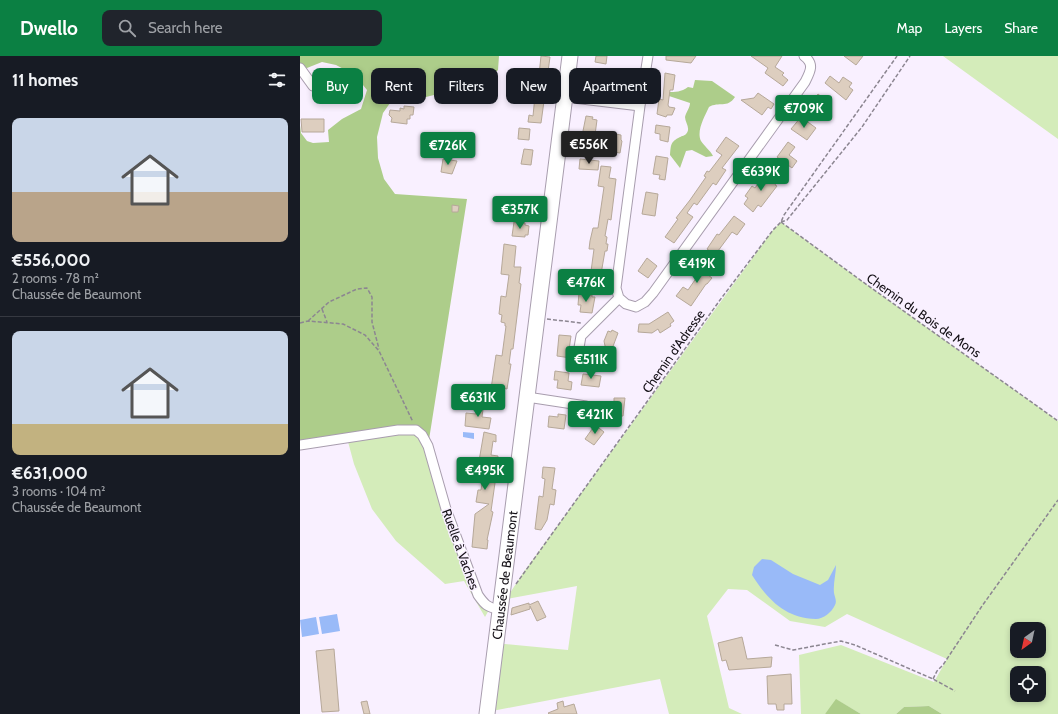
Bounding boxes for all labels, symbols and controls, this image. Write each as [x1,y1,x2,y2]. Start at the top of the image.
search box [102,10,382,46]
text: Dwello [20,17,78,40]
icon: search [116,17,138,39]
text: Search here [148,19,222,37]
text: Map [897,19,922,37]
text: Layers [944,19,982,37]
text: Share [1004,19,1038,37]
chip: Buy [312,68,363,104]
chip: Rent [371,68,426,104]
chip: Filters [434,68,498,104]
chip: New [506,68,561,104]
chip: Apartment [569,68,661,104]
icon: filters [266,69,288,91]
text: 11 homes [12,70,78,90]
pin: €709K [776,95,832,129]
text: €709K [784,100,824,116]
pin: €556K [561,131,617,165]
pin: €726K [420,132,476,166]
text: €556K [570,136,608,152]
text: €726K [429,137,467,153]
icon: home [114,144,186,216]
pin: €639K [733,158,789,192]
text: €639K [742,163,780,179]
pin: €357K [492,196,548,230]
text: €357K [501,201,539,217]
text: €556,000 [12,250,91,270]
pin: €419K [669,250,725,284]
text: €419K [679,255,715,271]
pin: €476K [558,269,614,303]
street label: Chemin du Bois de Mons [864,269,985,361]
text: 2 rooms · 78 m² [12,270,99,286]
text: €476K [567,274,605,290]
text: Chaussée de Beaumont [12,286,141,302]
street label: Chemin d'Adresse [638,306,708,396]
pin: €511K [563,346,619,380]
text: €511K [574,351,608,367]
icon: home [114,357,186,429]
pin: €631K [450,384,506,418]
text: €631K [460,389,496,405]
pin: €421K [567,401,623,435]
text: €421K [577,406,613,422]
pin: €495K [457,457,513,491]
text: €495K [466,462,504,478]
text: €631,000 [12,463,88,483]
text: 3 rooms · 104 m² [12,483,105,499]
text: Chaussée de Beaumont [12,499,141,515]
street label: Ruelle à Vaches [439,507,483,592]
street label: Chaussée de Beaumont [488,509,521,640]
north arrow [1010,622,1046,658]
map controls [1010,622,1046,702]
button: locate [1010,666,1046,702]

